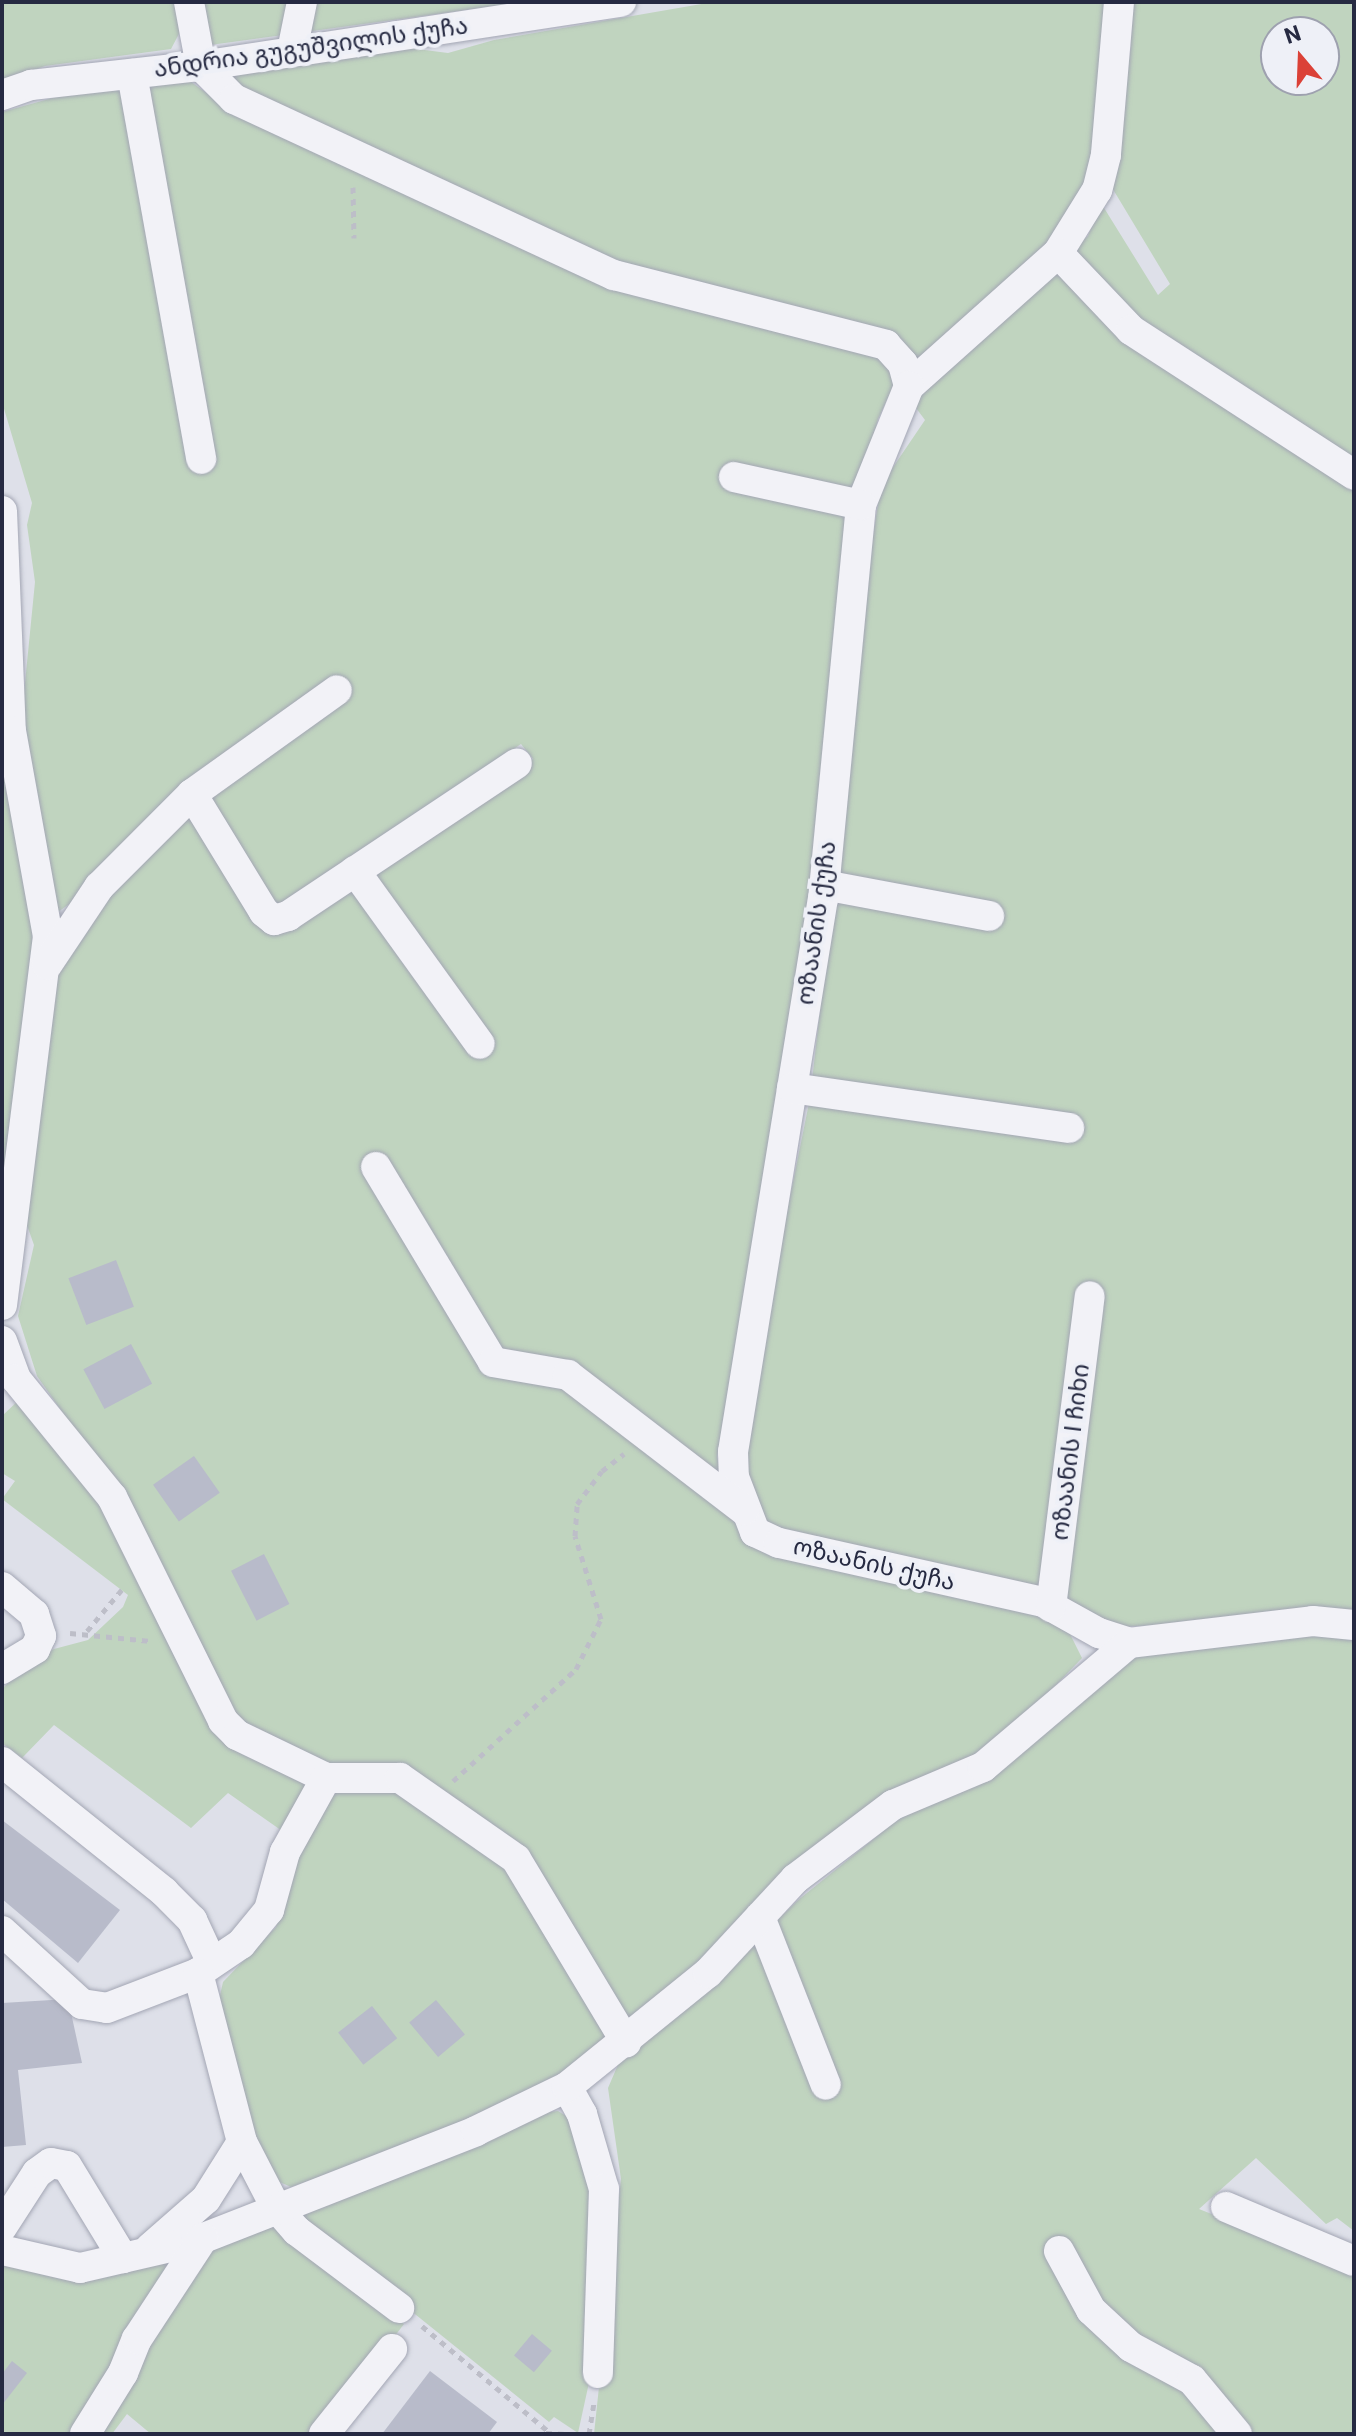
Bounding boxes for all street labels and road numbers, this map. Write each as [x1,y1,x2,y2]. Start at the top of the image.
street label: ანდრია გუგუშვილის ქუჩა [152,12,470,84]
street label: ოზაანის ქუჩა [791,839,843,1007]
street label: ოზაანის I ჩიხი [1046,1362,1096,1542]
street label: ოზაანის ქუჩა [790,1532,958,1598]

